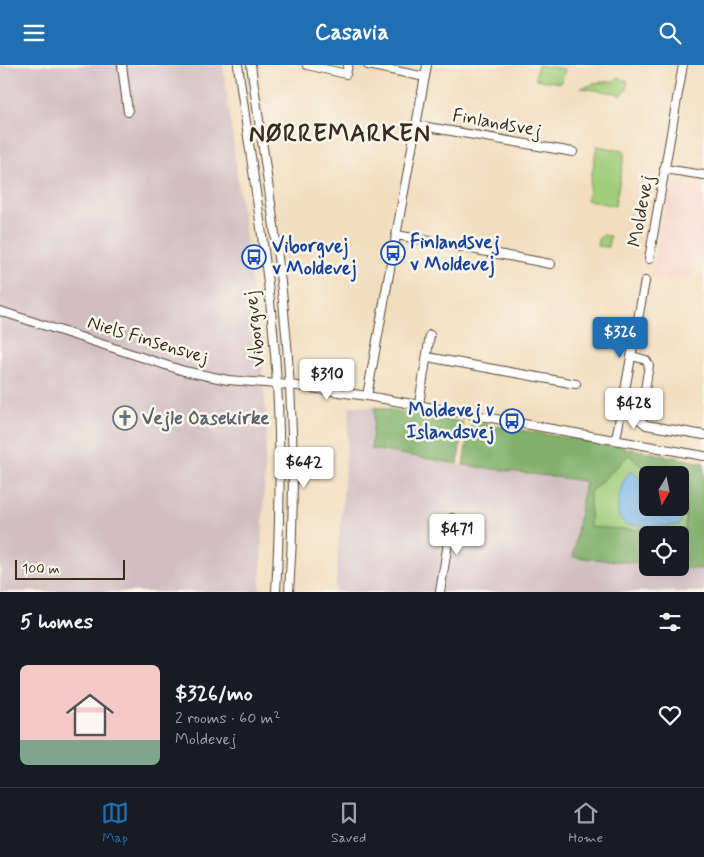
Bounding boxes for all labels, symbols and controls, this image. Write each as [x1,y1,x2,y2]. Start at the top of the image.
icon: menu [20,19,48,47]
text: Casavia [315,19,389,47]
icon: search [656,19,684,47]
street label: Finlandsvej [450,103,543,144]
district label: NØRREMARKEN [249,119,431,150]
street label: Moldevej [622,173,661,249]
place label: Finlandsvej v Moldevej [410,230,500,278]
place label: Viborgvej v Moldevej [272,234,356,282]
bus stop icon: Finlandsvej v Moldevej [380,240,406,266]
bus stop icon: Viborgvej v Moldevej [241,244,267,270]
street label: Viborgvej [239,290,272,368]
street label: Niels Finsensvej [85,310,211,370]
pin: $326 [590,317,650,359]
text: $326 [604,322,636,343]
pin: $310 [297,359,357,401]
text: $310 [310,364,344,385]
pin: $428 [604,387,664,430]
text: $428 [616,393,652,414]
place label: Moldevej v Islandsvej [406,398,495,445]
church icon: Vejle Oasekirke [112,405,138,431]
place label: Vejle Oasekirke [142,406,270,432]
bus stop icon: Moldevej v Islandsvej [499,408,525,434]
pin: $642 [274,447,334,489]
text: $642 [286,452,322,473]
north arrow [639,466,689,516]
map controls [639,466,689,576]
pin: $471 [427,513,487,556]
text: $471 [440,519,474,540]
button: locate [639,526,689,576]
scale bar [15,557,125,580]
text: 100 m [22,560,60,578]
text: 5 homes [20,608,93,636]
icon: filters [656,608,684,636]
text: $326/mo [175,680,253,708]
icon: home [60,685,120,745]
icon: heart [656,701,684,729]
text: 2 rooms · 60 m² [175,708,280,729]
text: Moldevej [175,729,236,750]
tab: Map [101,799,129,847]
tab: Saved [331,799,366,847]
tab: Home [568,799,603,847]

